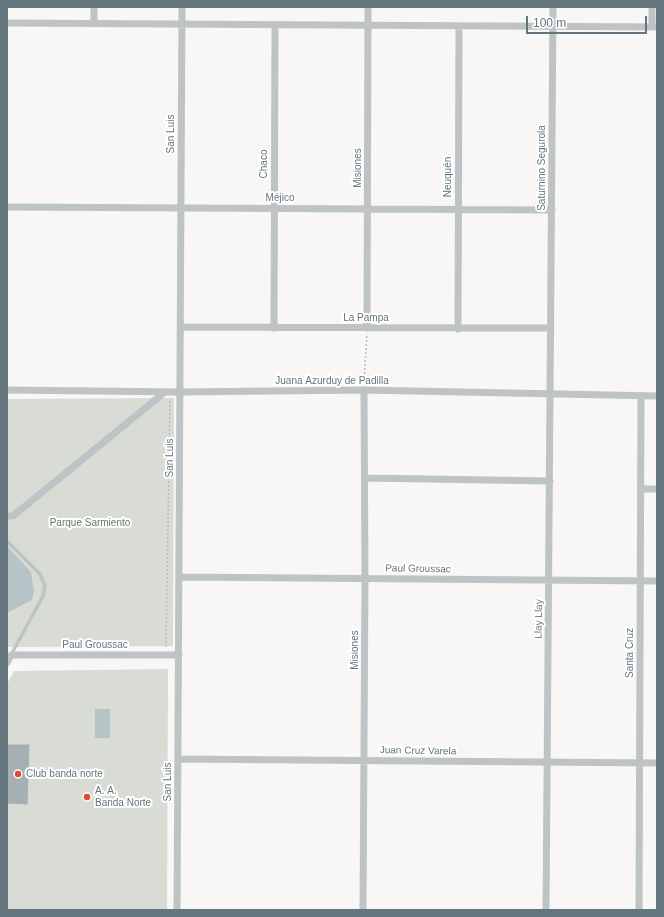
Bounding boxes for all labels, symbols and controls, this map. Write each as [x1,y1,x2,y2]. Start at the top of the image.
scale bar [528,8,649,34]
text: 100 m [533,16,566,30]
street label: San Luis [165,115,177,153]
street label: Saturnino Segurola [536,125,548,211]
street label: Misiones [352,148,364,188]
street label: Chaco [258,150,270,178]
street label: Neuquén [442,157,454,197]
street label: Méjico [266,192,294,204]
street label: La Pampa [343,312,389,324]
street label: Juana Azurduy de Padilla [275,375,389,387]
street label: San Luis [164,439,176,477]
park label: Parque Sarmiento [50,517,130,529]
street label: Paul Groussac [385,562,451,576]
street label: Llay Llay [533,599,545,639]
street label: Santa Cruz [624,628,636,678]
street label: Misiones [349,630,361,670]
street label: Paul Groussac [62,639,128,651]
street label: Juan Cruz Varela [380,744,456,758]
street label: San Luis [162,763,174,801]
place label: Club banda norte [26,768,103,780]
marker: Club banda norte [13,769,23,779]
place label: A. A. Banda Norte [95,785,151,808]
marker: A. A. Banda Norte [82,792,92,802]

